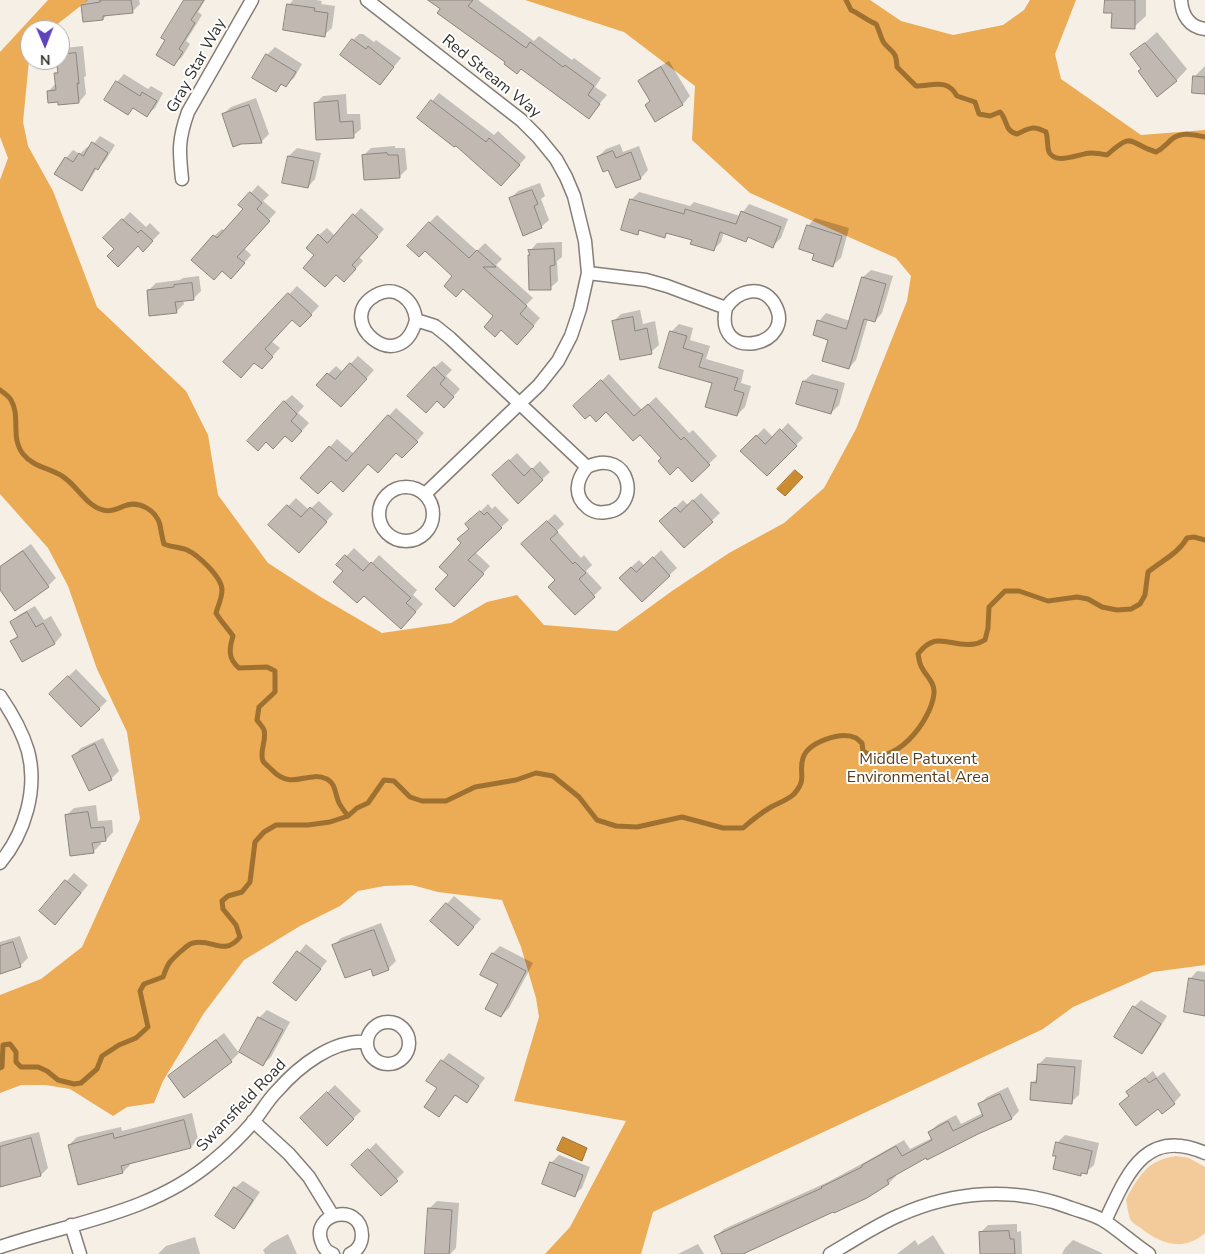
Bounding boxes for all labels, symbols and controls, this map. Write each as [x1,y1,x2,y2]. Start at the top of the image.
street label: Gray Star Way [163,15,231,117]
north arrow [20,20,70,70]
street label: Red Stream Way [438,31,544,123]
text: N [40,50,51,69]
park label: Middle Patuxent Environmental Area [847,750,989,788]
street label: Swansfield Road [193,1056,291,1156]

